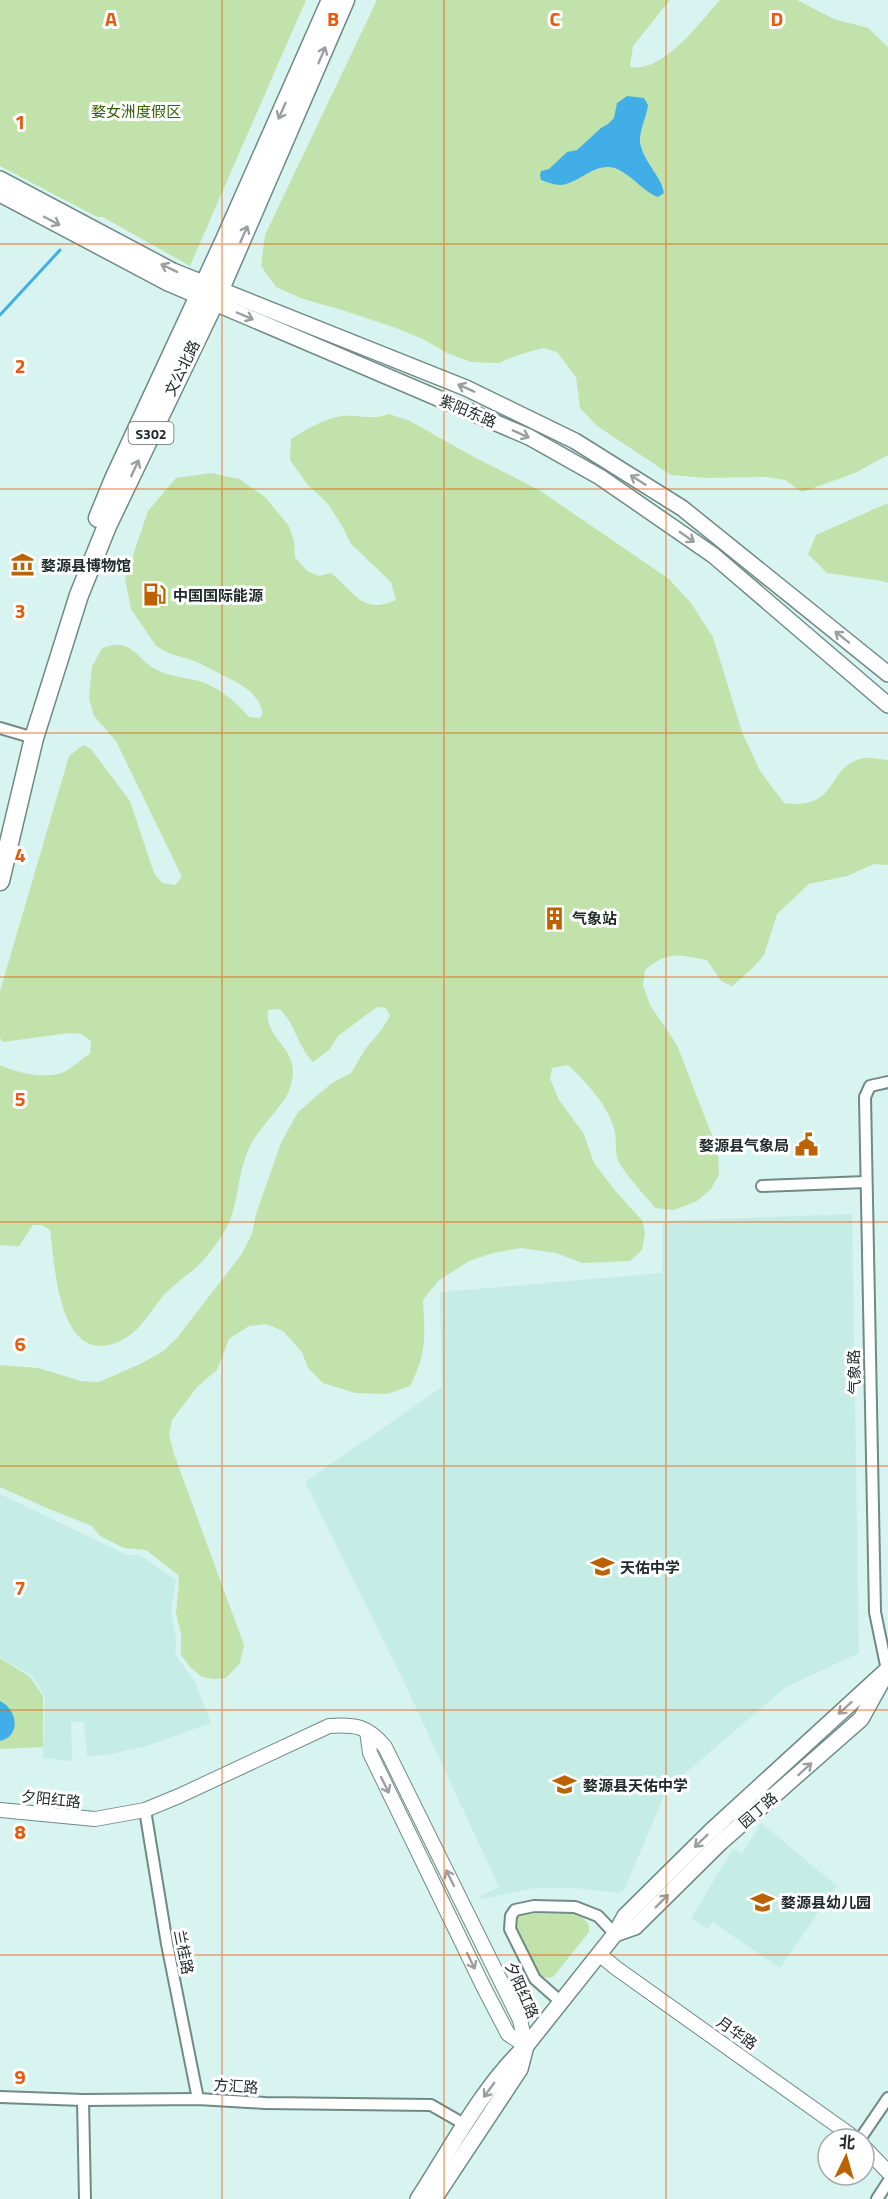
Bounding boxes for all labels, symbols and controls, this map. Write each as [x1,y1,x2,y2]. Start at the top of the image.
text: A [105,3,117,34]
text: B [327,3,339,34]
text: C [550,3,561,34]
text: D [771,3,783,34]
one-way arrow [317,46,328,65]
park label: 婺女洲度假区 [91,100,181,123]
one-way arrow [276,102,287,120]
text: 1 [14,106,26,137]
one-way arrow [42,216,60,227]
one-way arrow [238,225,250,243]
one-way arrow [160,262,178,273]
one-way arrow [236,311,254,322]
street label: 文公北路 [159,336,205,400]
text: 2 [14,350,26,381]
one-way arrow [458,382,476,394]
street label: 紫阳东路 [436,389,500,433]
road number: S302 [128,422,174,444]
one-way arrow [512,429,530,440]
one-way arrow [129,459,141,477]
one-way arrow [630,474,647,486]
one-way arrow [678,531,694,543]
museum icon: 婺源县博物馆 [10,552,36,578]
place label: 婺源县博物馆 [41,554,131,577]
fuel station icon: 中国国际能源 [142,582,168,608]
place label: 中国国际能源 [173,584,263,607]
text: 3 [14,595,26,626]
one-way arrow [835,630,851,643]
text: 4 [14,839,26,870]
building icon: 气象站 [541,905,567,931]
place label: 气象站 [572,907,617,930]
text: 5 [14,1083,26,1114]
public building icon: 婺源县气象局 [794,1132,820,1158]
place label: 婺源县气象局 [699,1134,789,1157]
text: 6 [14,1328,26,1359]
street label: 气象路 [842,1349,866,1395]
school or university icon: 天佑中学 [589,1554,615,1580]
place label: 天佑中学 [620,1556,680,1579]
text: 7 [14,1572,26,1603]
one-way arrow [837,1701,852,1715]
one-way arrow [797,1762,812,1776]
school or university icon: 婺源县天佑中学 [552,1772,578,1798]
place label: 婺源县天佑中学 [583,1774,688,1797]
one-way arrow [380,1776,392,1794]
street label: 夕阳红路 [20,1784,82,1814]
street label: 园丁路 [733,1787,783,1833]
text: 8 [14,1816,26,1847]
one-way arrow [694,1833,709,1848]
one-way arrow [443,1870,455,1888]
school or university icon: 婺源县幼儿园 [750,1889,776,1915]
place label: 婺源县幼儿园 [781,1891,871,1914]
one-way arrow [654,1893,669,1908]
street label: 兰桂路 [168,1928,200,1976]
one-way arrow [465,1951,477,1969]
street label: 夕阳红路 [499,1958,545,2022]
street label: 月华路 [712,2011,762,2055]
text: 9 [14,2061,26,2092]
street label: 方汇路 [213,2073,259,2099]
one-way arrow [482,2082,495,2098]
north arrow [816,2127,876,2187]
text: 北 [838,2129,856,2155]

